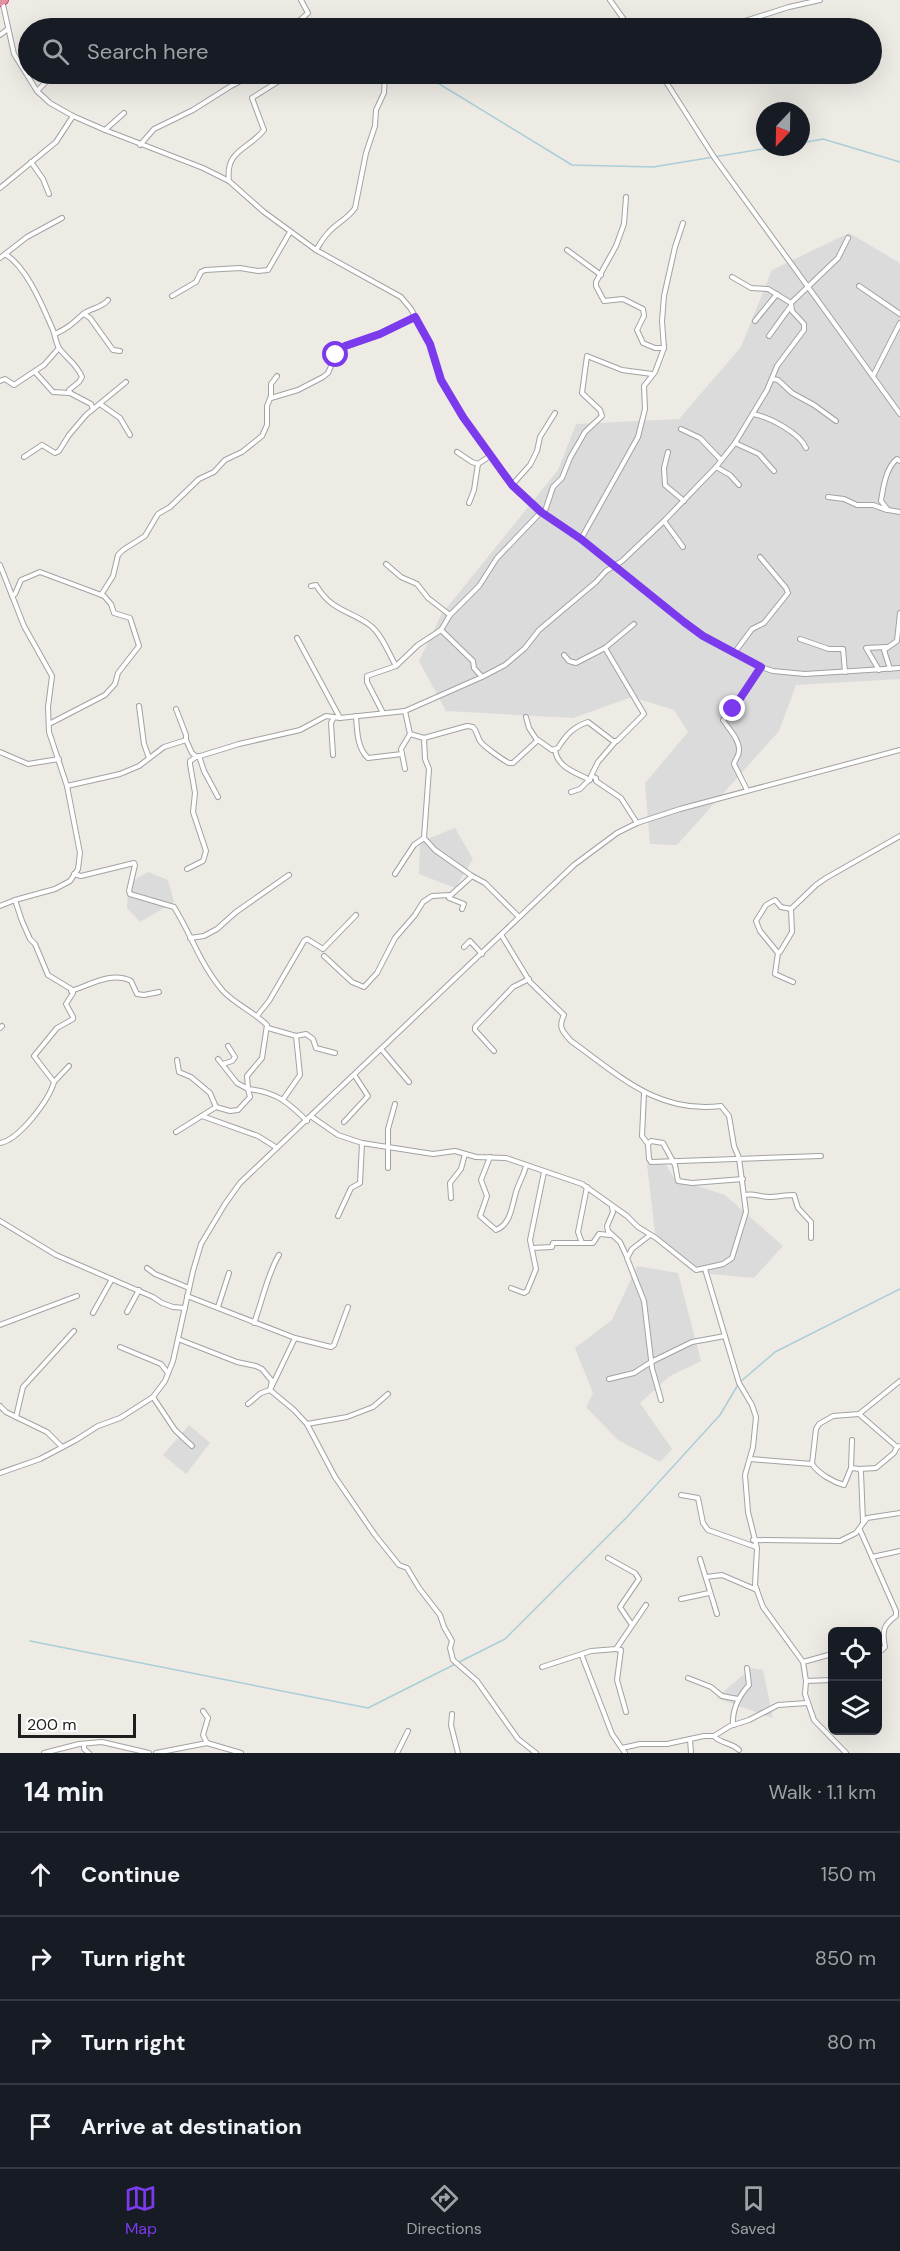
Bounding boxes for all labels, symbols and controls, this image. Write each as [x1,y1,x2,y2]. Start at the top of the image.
search box [18,18,882,84]
icon: search [39,35,72,68]
text: Search here [87,37,208,66]
north arrow [756,102,810,156]
route start [322,341,348,367]
route end [719,695,745,721]
map controls [828,1627,882,1735]
button: locate [828,1627,882,1681]
button: layers [828,1681,882,1735]
scale bar [18,1711,136,1738]
text: 200 m [27,1714,76,1735]
text: 14 min [24,1775,104,1809]
text: Walk · 1.1 km [768,1779,876,1805]
icon: ahead [24,1858,57,1891]
text: Continue [81,1860,180,1889]
text: 150 m [821,1861,876,1887]
icon: right [24,1942,57,1975]
text: Turn right [81,1944,186,1973]
text: 850 m [815,1945,876,1971]
icon: right [24,2026,57,2059]
text: Turn right [81,2028,186,2057]
text: 80 m [827,2029,876,2055]
icon: arrive [24,2110,57,2143]
text: Arrive at destination [81,2112,302,2141]
tab: Map [124,2182,157,2239]
tab: Directions [406,2182,482,2239]
tab: Saved [731,2182,776,2239]

